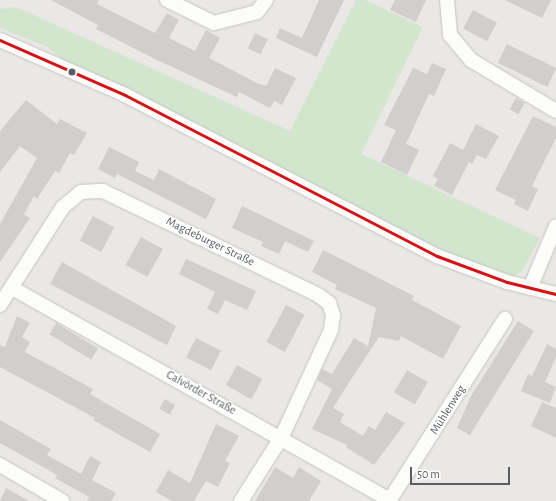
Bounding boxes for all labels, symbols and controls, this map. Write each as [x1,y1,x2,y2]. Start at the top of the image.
unlabelled marker [67,67,77,77]
street label: Magdeburger Straße [163,214,257,270]
street label: Calvörder Straße [163,368,239,418]
street label: Mühlenweg [427,383,469,437]
scale bar [412,459,512,485]
text: 50 m [417,468,440,480]

